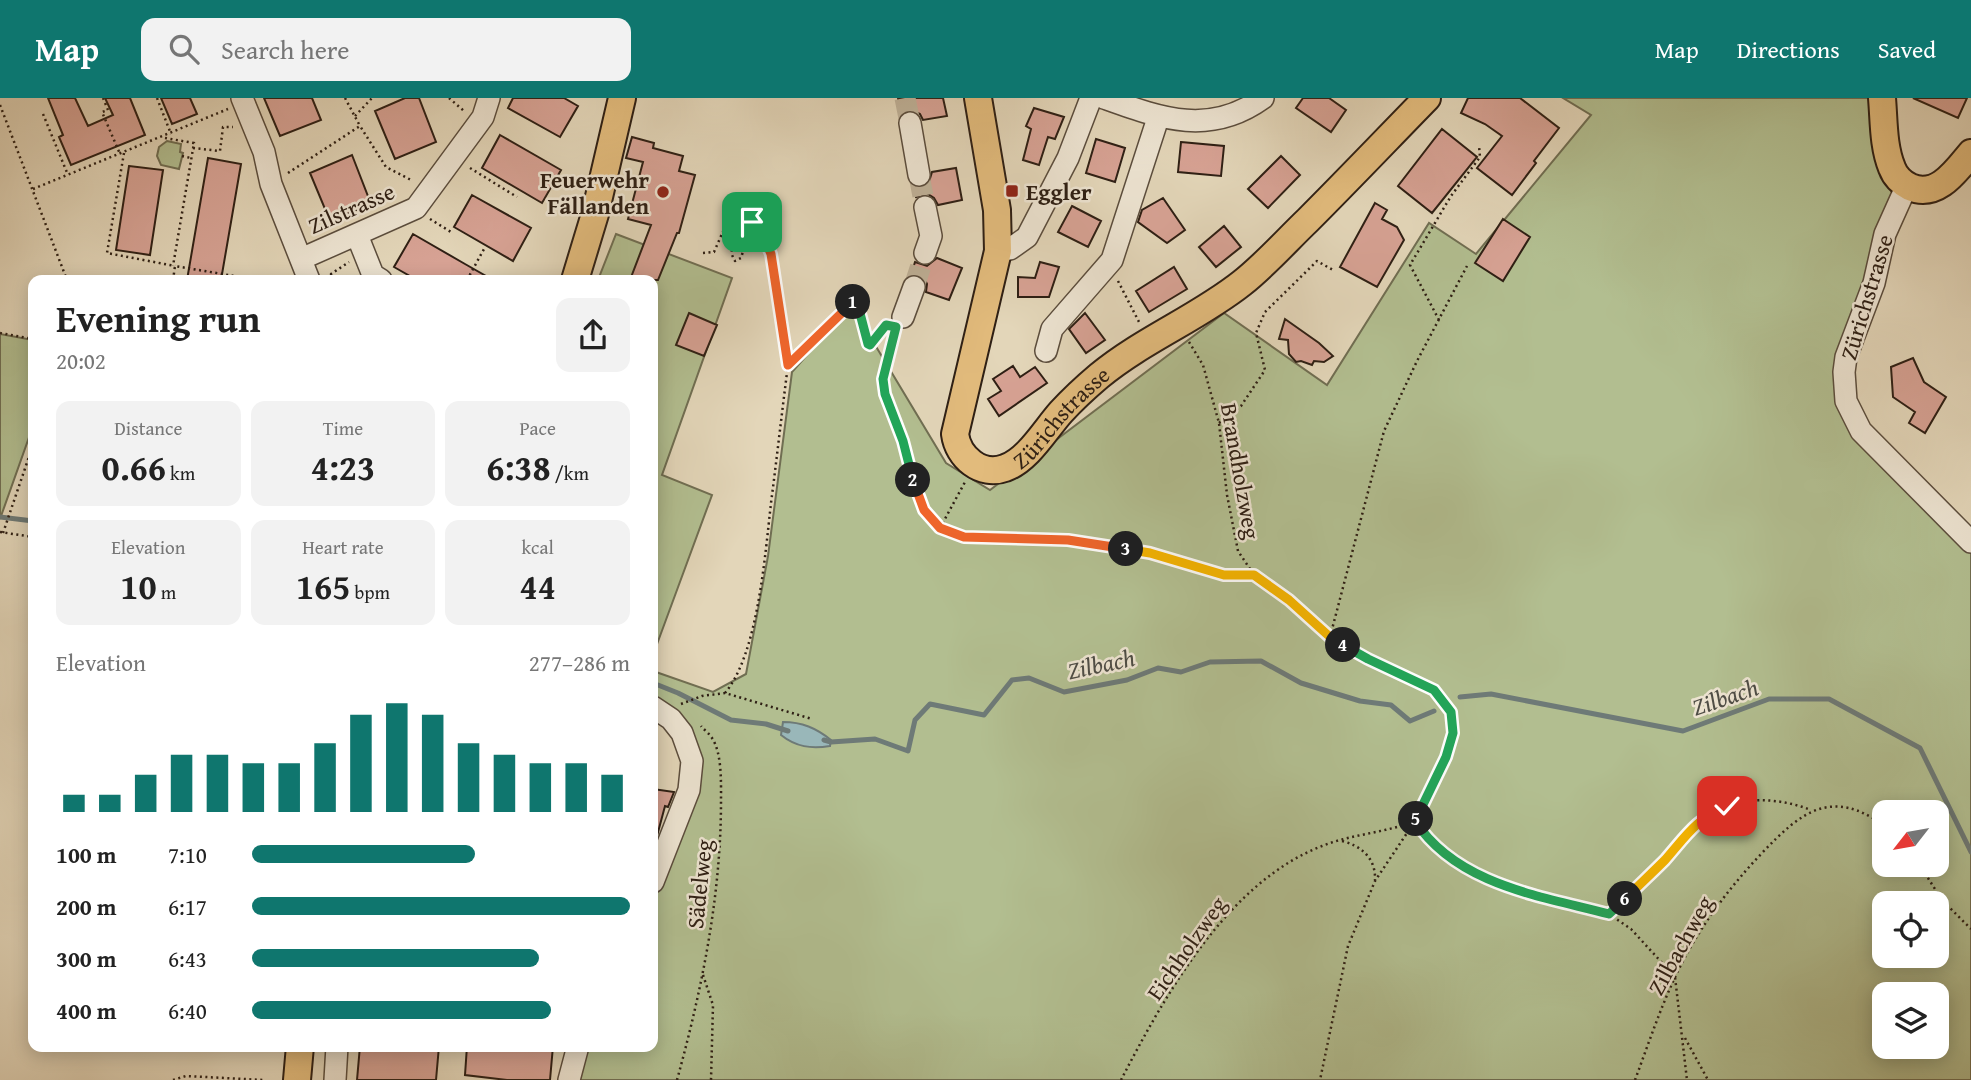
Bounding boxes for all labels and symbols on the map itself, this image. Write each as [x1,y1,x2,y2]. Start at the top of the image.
place label: Feuerwehr Fällanden [540,163,649,222]
street label: Zilstrasse [302,174,400,242]
place label: Eggler [1026,175,1092,208]
marker: Eggler [1004,183,1020,199]
marker: Feuerwehr Fällanden [655,184,671,200]
pin [722,192,782,252]
street label: Zürichstrasse [1831,230,1901,364]
pin: 1 [836,284,870,320]
street label: Zürichstrasse [1005,358,1116,476]
street label: Brandholzweg [1213,400,1269,542]
pin: 2 [895,462,930,498]
pin: 3 [1108,532,1144,566]
pin: 4 [1326,628,1360,662]
water label: Zilbach [1064,640,1138,688]
water label: Zilbach [1687,669,1763,725]
pin [1697,776,1757,836]
north arrow [1872,800,1950,877]
pin: 5 [1398,802,1434,836]
street label: Sädelweg [678,837,720,930]
pin: 6 [1608,882,1642,916]
street label: Eichholzweg [1138,889,1234,1007]
street label: Zilbachweg [1639,889,1721,1001]

